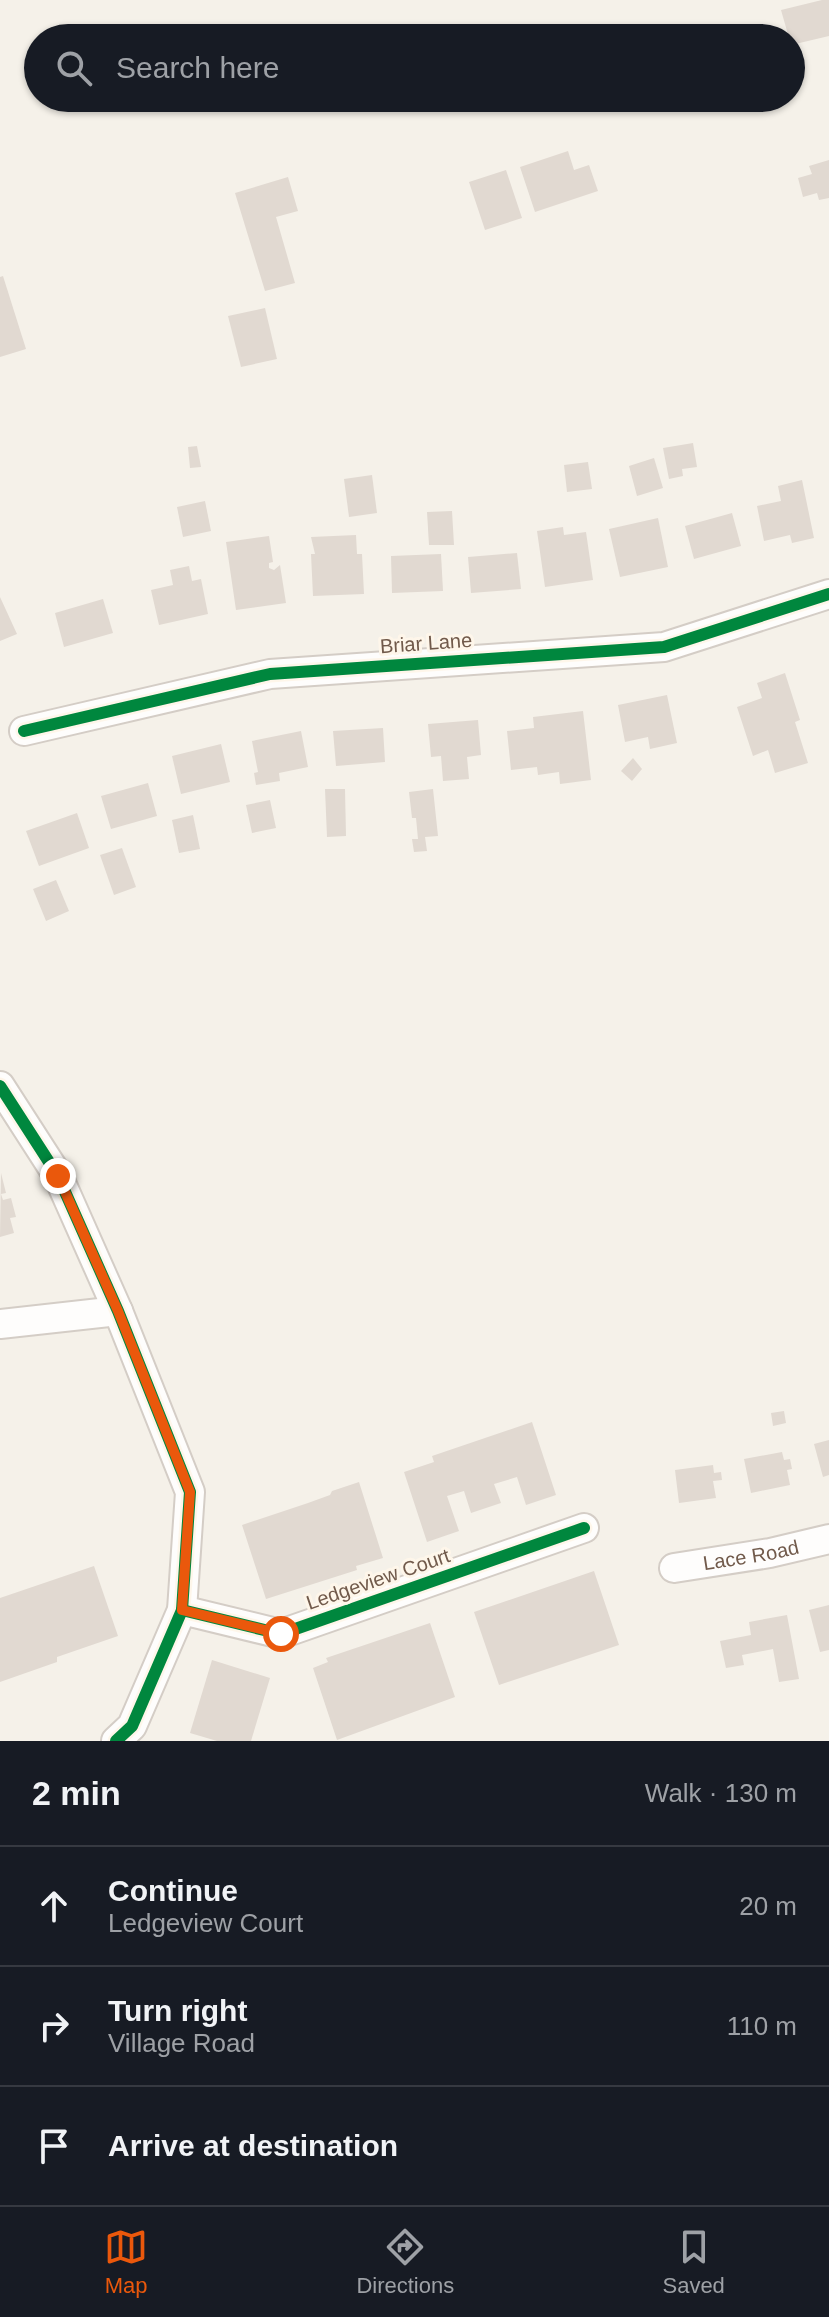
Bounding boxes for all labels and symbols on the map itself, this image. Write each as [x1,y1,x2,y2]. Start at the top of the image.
street label: Briar Lane [379,629,473,657]
route end [40,1158,76,1194]
street label: Lace Road [702,1536,801,1574]
street label: Ledgeview Court [303,1544,453,1614]
route start [263,1616,299,1652]

